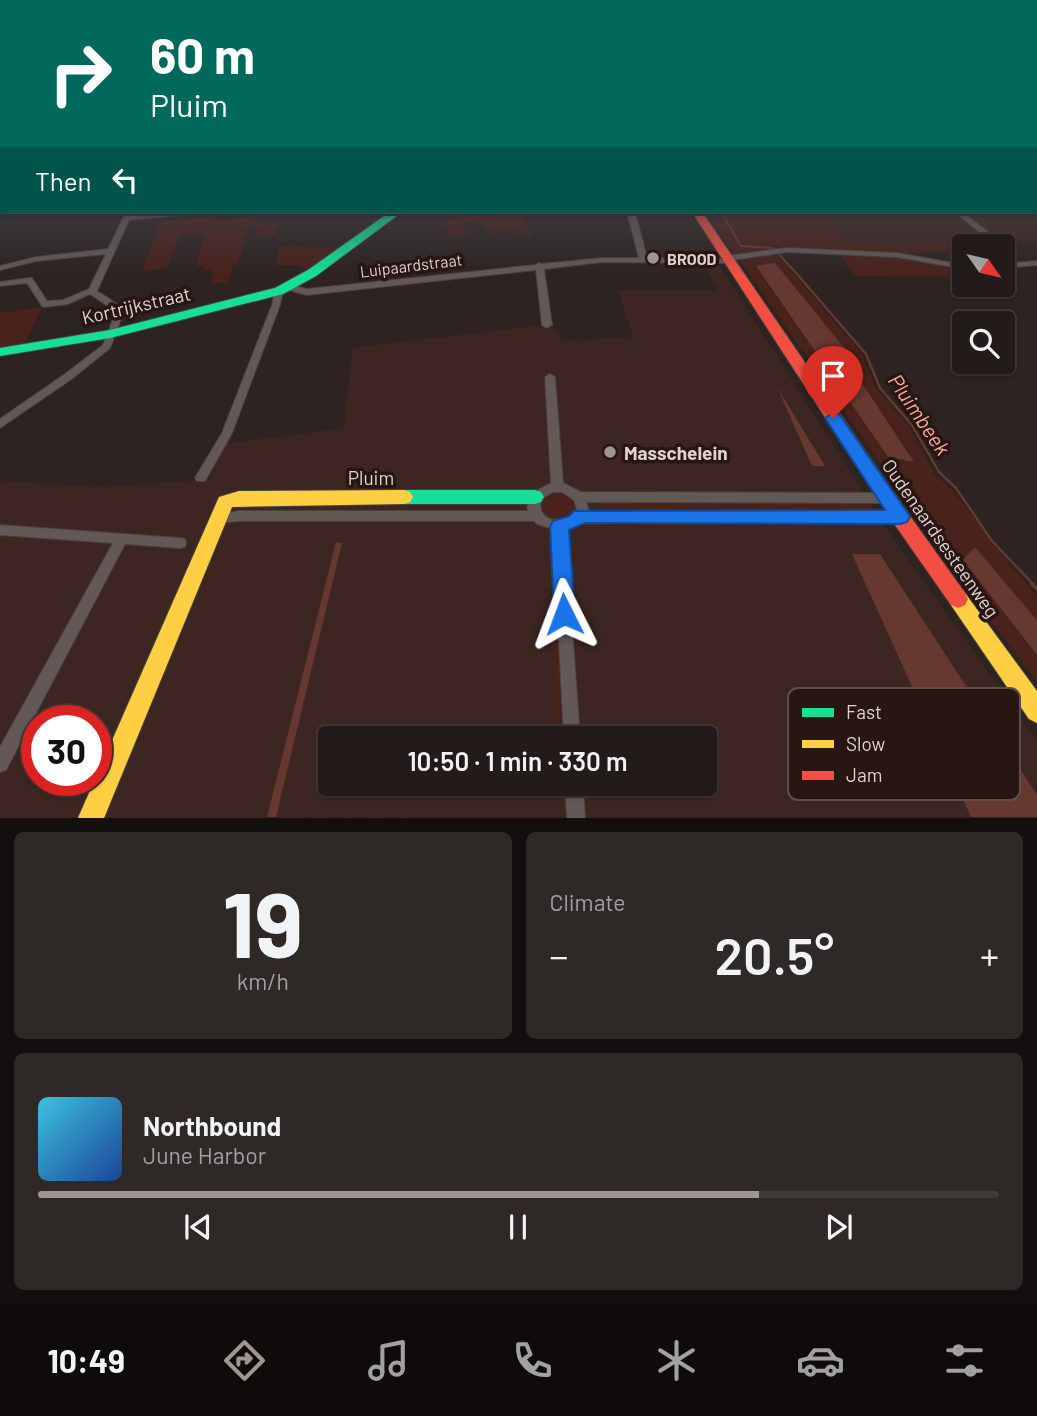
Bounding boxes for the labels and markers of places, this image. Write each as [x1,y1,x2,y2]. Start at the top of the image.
place label: BROOD [667,249,717,268]
marker: BROOD [645,250,661,266]
pin [803,346,863,418]
place label: Masschelein [624,441,728,464]
marker: Masschelein [602,444,618,460]

